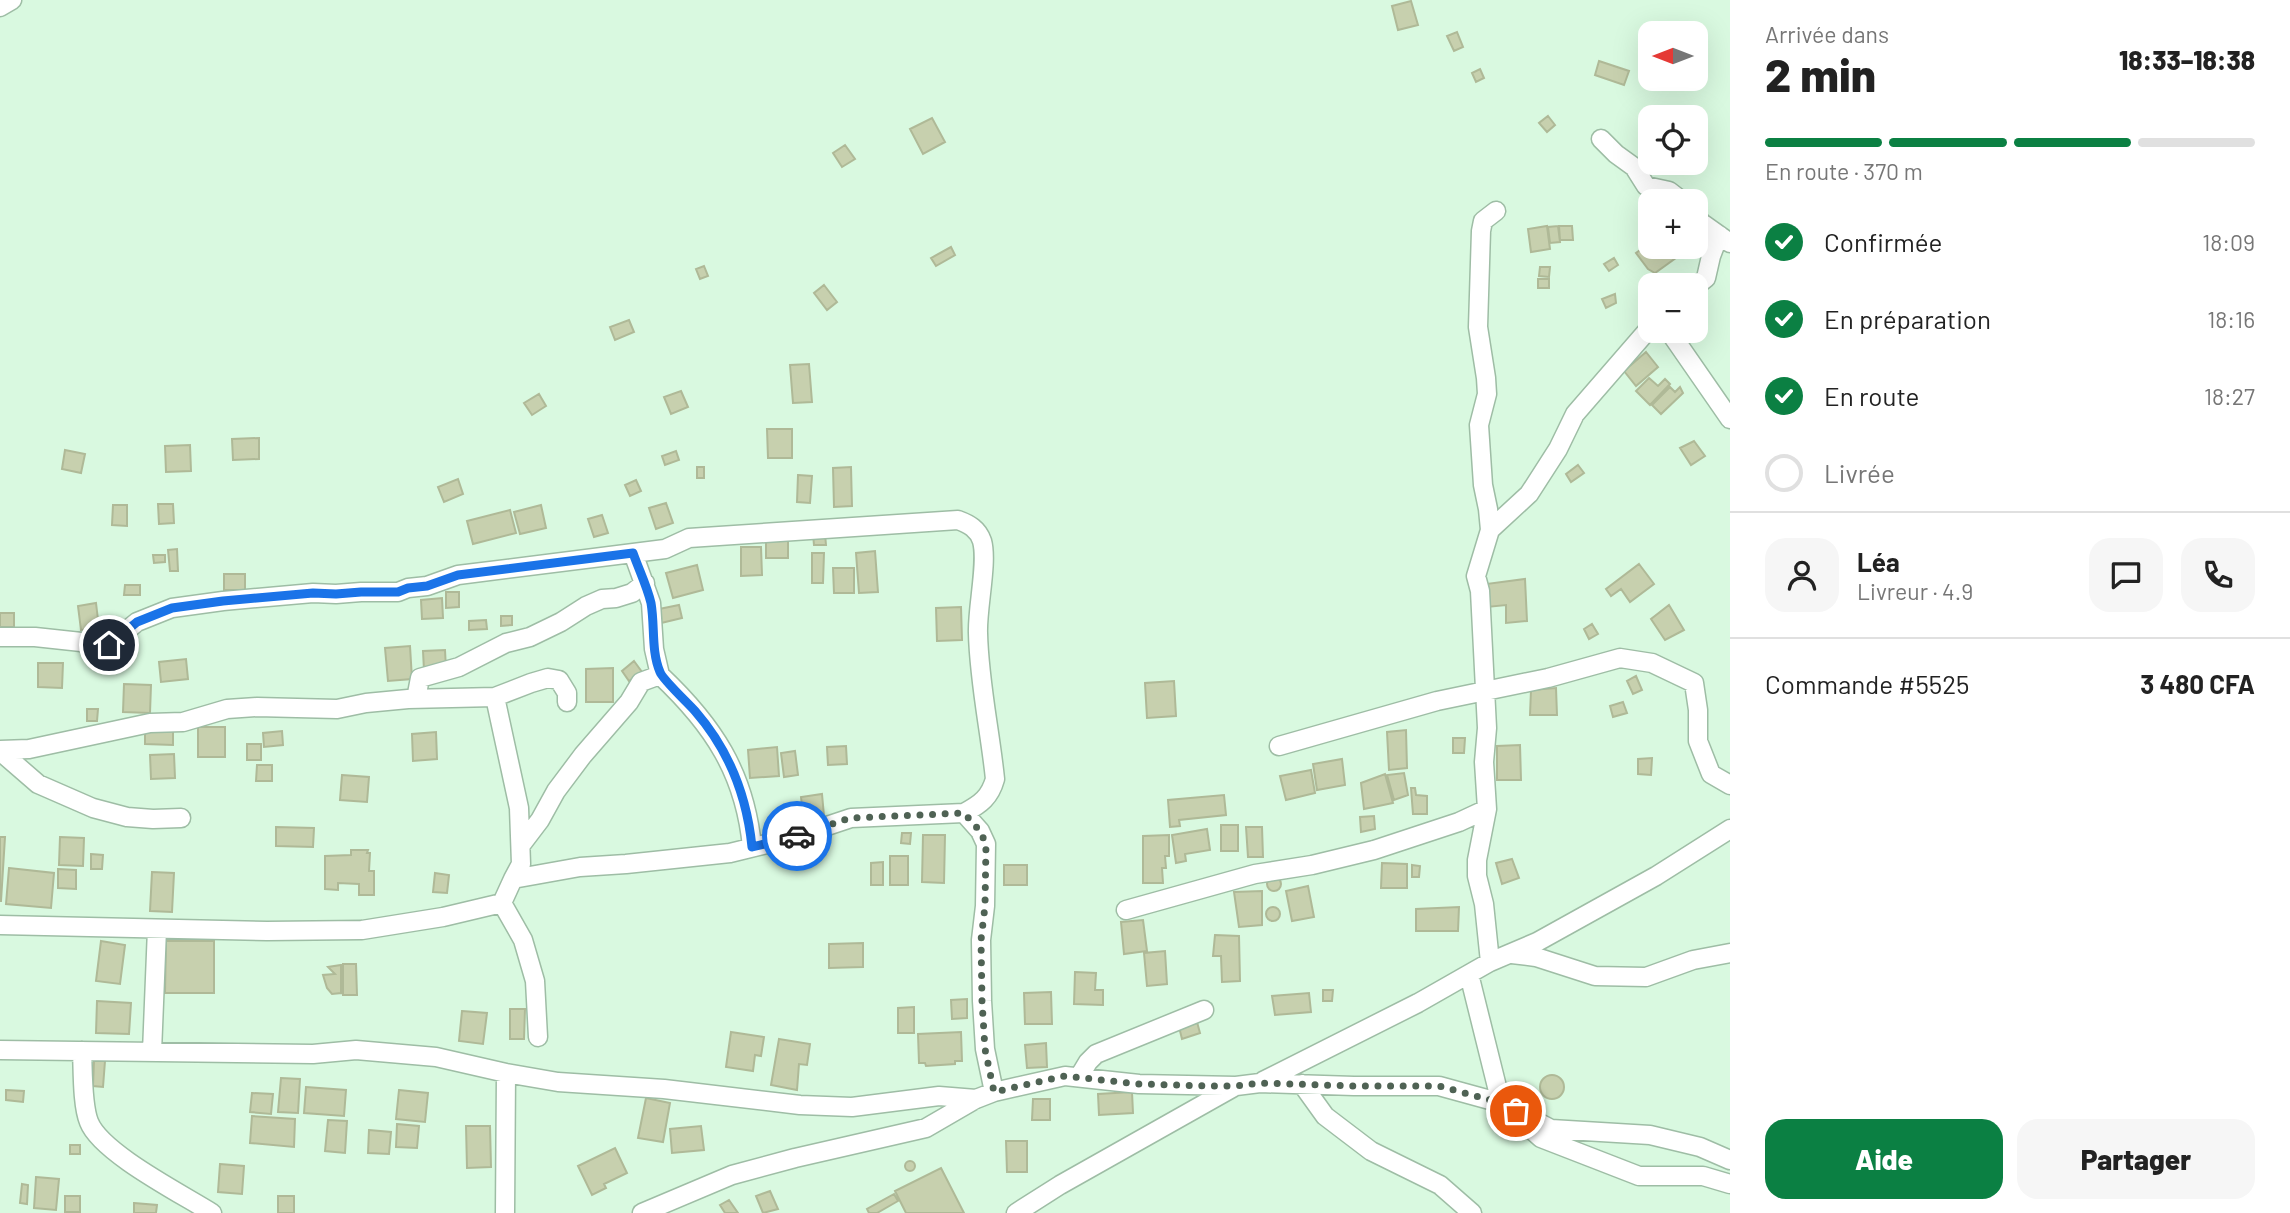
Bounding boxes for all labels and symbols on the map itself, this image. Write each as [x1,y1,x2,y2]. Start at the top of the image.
north arrow [1638,21,1708,91]
pin [79,615,139,675]
courier [762,801,832,871]
pin [1486,1081,1546,1141]

